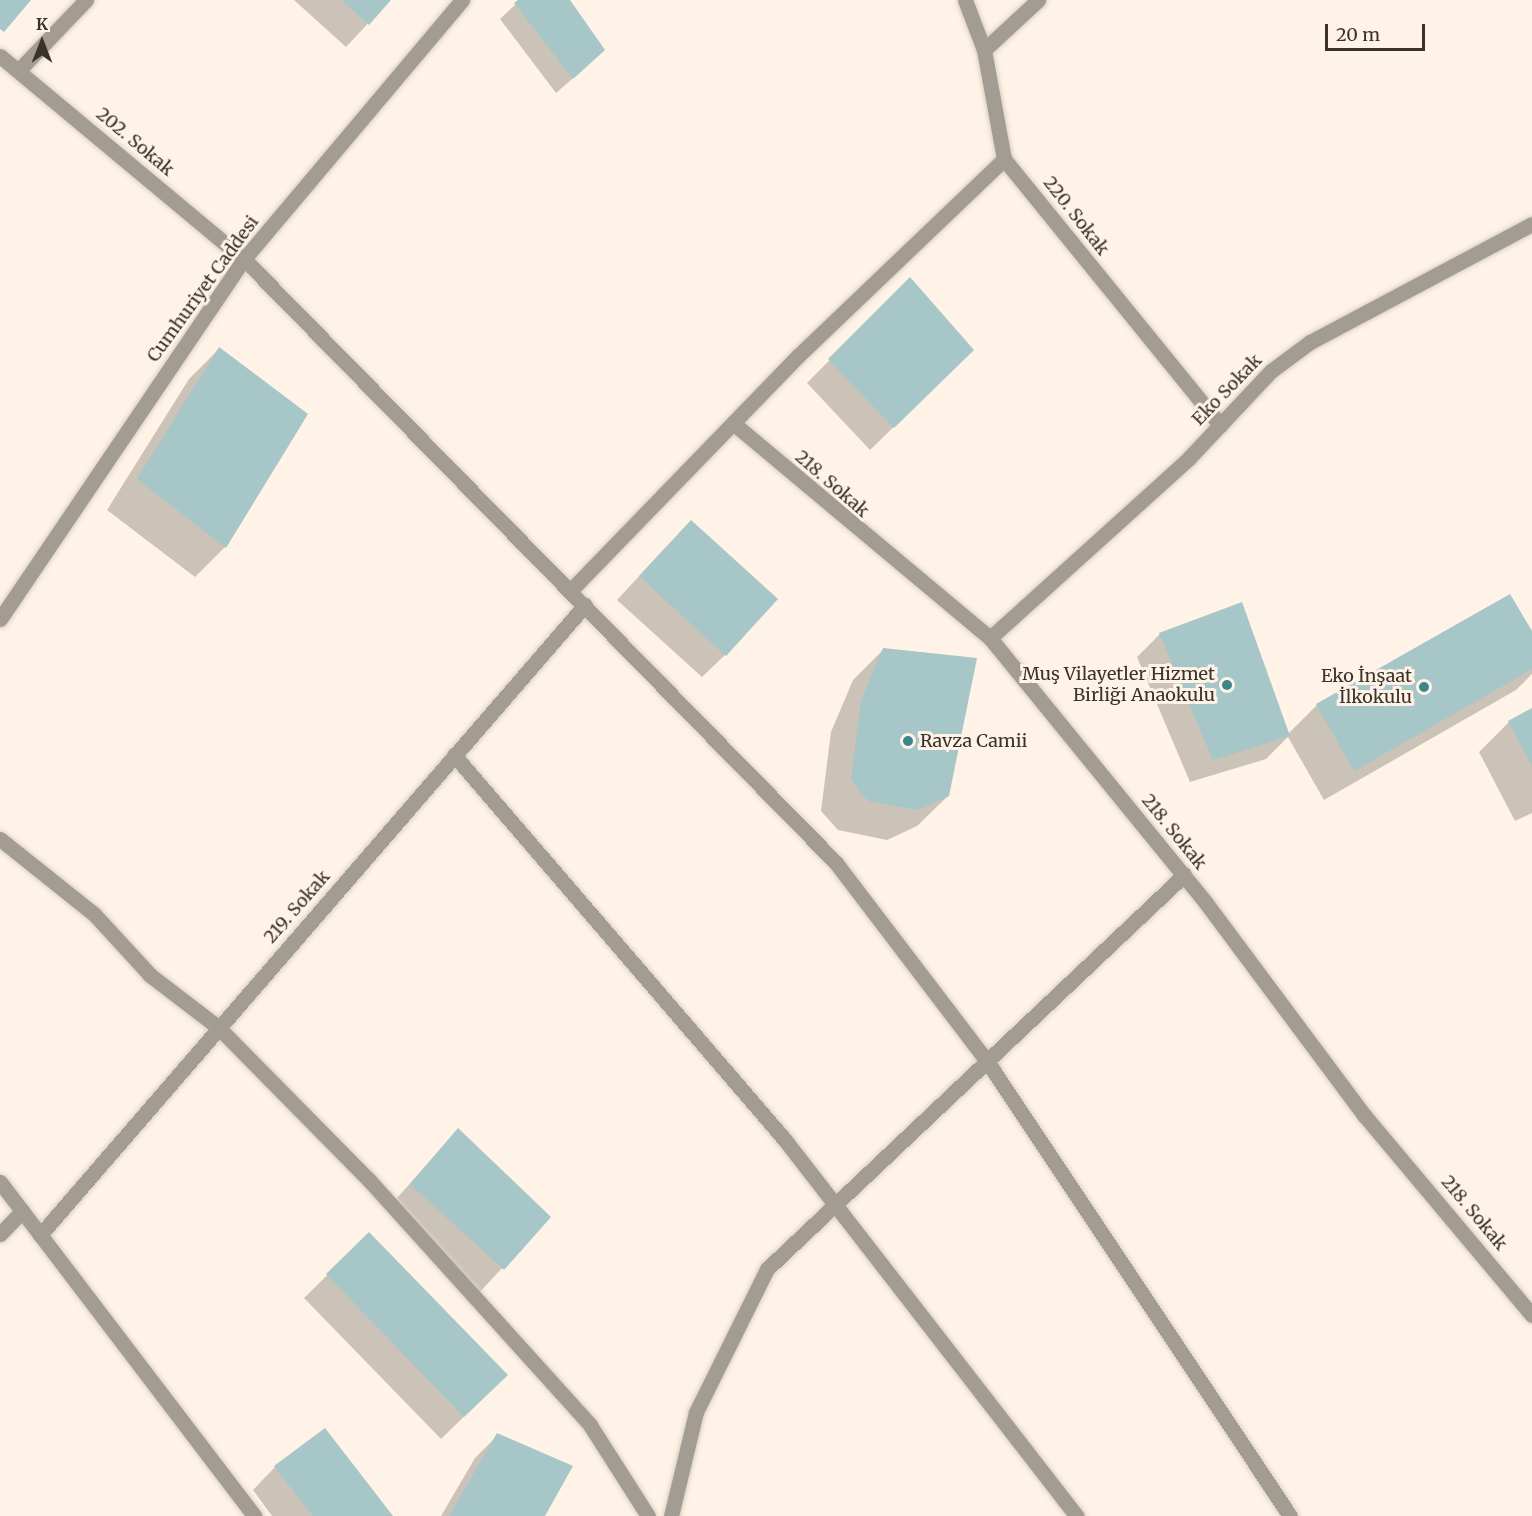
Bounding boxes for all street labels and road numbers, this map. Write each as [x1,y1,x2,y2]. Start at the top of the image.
street label: 202. Sokak [92,103,178,181]
street label: 220. Sokak [1039,172,1113,260]
street label: Cumhuriyet Caddesi [143,212,263,366]
street label: Eko Sokak [1188,350,1266,430]
street label: 218. Sokak [791,446,873,522]
street label: 218. Sokak [1137,790,1211,874]
street label: 219. Sokak [260,866,334,948]
street label: 218. Sokak [1437,1171,1511,1255]

